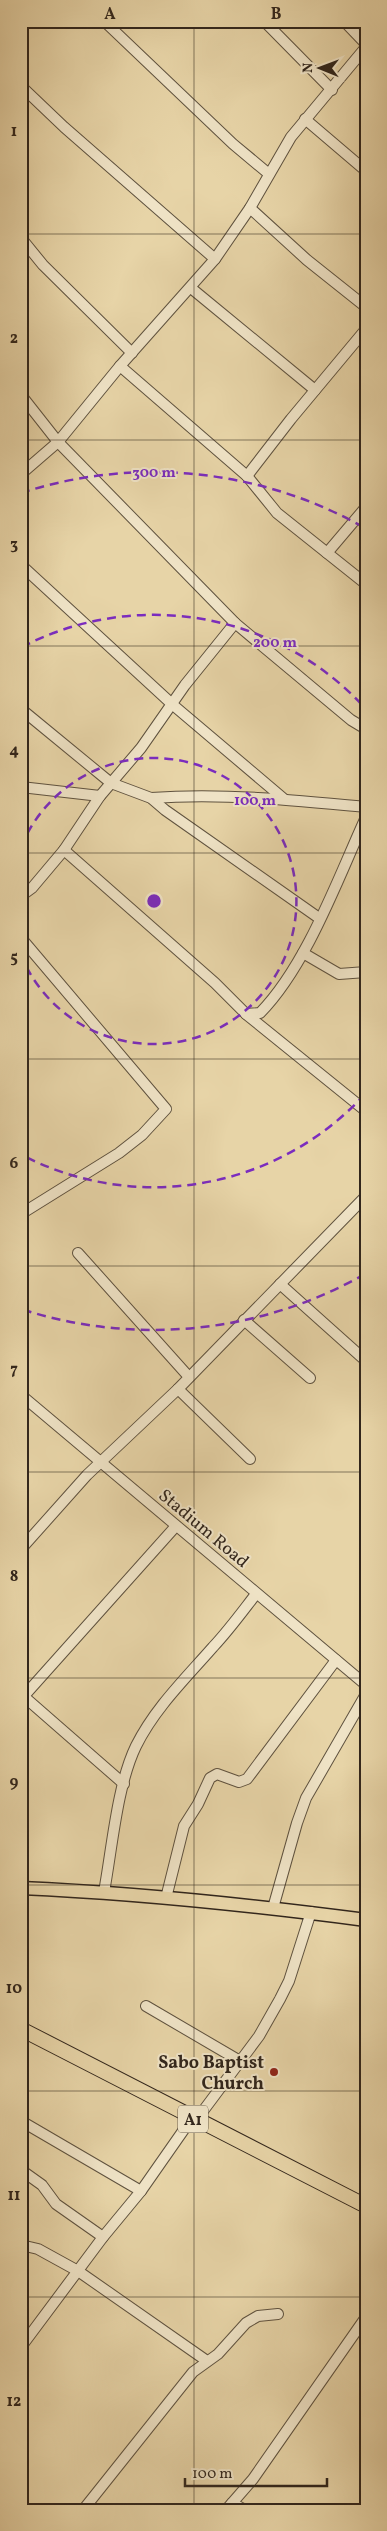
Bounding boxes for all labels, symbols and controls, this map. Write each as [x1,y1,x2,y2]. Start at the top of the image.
text: A [104,4,116,26]
text: B [271,4,282,26]
north arrow [294,42,344,92]
text: N [299,63,318,73]
text: 1 [11,121,17,143]
text: 2 [10,328,18,350]
text: 300 m [132,463,176,484]
text: 3 [10,534,18,556]
text: 200 m [253,633,297,654]
text: 4 [9,740,19,762]
text: 100 m [234,791,277,812]
centre of rings [145,892,163,910]
text: 5 [10,947,18,969]
text: 6 [10,1153,19,1175]
text: 7 [10,1359,18,1381]
street label: Stadium Road [152,1484,254,1574]
text: 8 [10,1566,18,1588]
text: 9 [10,1772,19,1794]
text: 10 [6,1978,22,2000]
place label: Sabo Baptist Church [158,2051,264,2097]
marker: Sabo Baptist Church [268,2066,280,2078]
road number: A1 [178,2106,208,2132]
text: 11 [8,2185,20,2207]
text: 12 [7,2391,21,2413]
scale bar [185,2456,327,2488]
text: 100 m [192,2464,232,2485]

